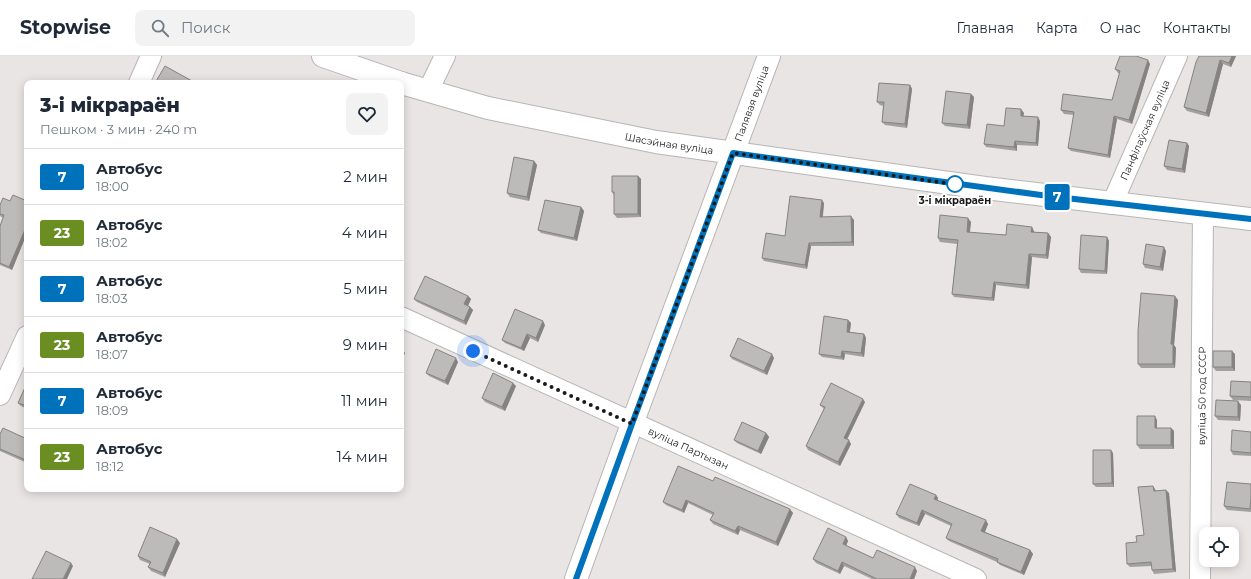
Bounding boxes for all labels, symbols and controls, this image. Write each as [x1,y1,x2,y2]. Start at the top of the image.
search box [135,10,415,46]
text: Stopwise [20,16,111,39]
icon: search [149,17,171,39]
text: Поиск [181,18,230,37]
text: Главная [956,19,1014,37]
text: Карта [1036,19,1078,37]
text: О нас [1100,19,1141,37]
text: Контакты [1163,19,1231,37]
street label: Палявая вуліца [732,64,772,143]
street label: Панфілаўская вуліца [1117,78,1173,182]
button: heart [346,93,388,135]
text: 3-і мікрараён [40,94,180,117]
text: Пешком · 3 мин · 240 m [40,121,197,137]
street label: Шасэйная вуліца [624,130,714,157]
text: Автобус [96,159,163,178]
text: 2 мин [343,167,388,186]
text: 7 [58,168,66,186]
marker: 3-і мікрараён [946,175,964,193]
text: 18:00 [96,178,129,194]
line badge: 7 [1044,184,1070,210]
text: 7 [1053,188,1061,206]
place label: 3-і мікрараён [918,194,991,207]
text: Автобус [96,215,163,234]
text: 4 мин [342,223,388,242]
text: 23 [54,224,70,242]
text: 18:02 [96,234,128,250]
text: Автобус [96,271,163,290]
text: 5 мин [343,279,388,298]
text: 7 [58,280,66,298]
text: 18:03 [96,290,128,306]
text: Автобус [96,327,163,346]
text: 9 мин [343,335,388,354]
text: 23 [54,336,70,354]
your location [463,341,483,361]
text: 18:07 [96,346,128,362]
street label: вуліца 50 год СССР [1195,347,1209,445]
text: Автобус [96,383,163,402]
text: 11 мин [341,391,388,410]
text: 7 [58,392,66,410]
text: 18:09 [96,402,128,418]
street label: вуліца Партызан [646,425,731,472]
text: Автобус [96,439,163,458]
text: 14 мин [336,447,388,466]
text: 23 [54,448,70,466]
text: 18:12 [96,458,124,474]
map controls [1199,527,1239,567]
button: locate [1199,527,1239,567]

